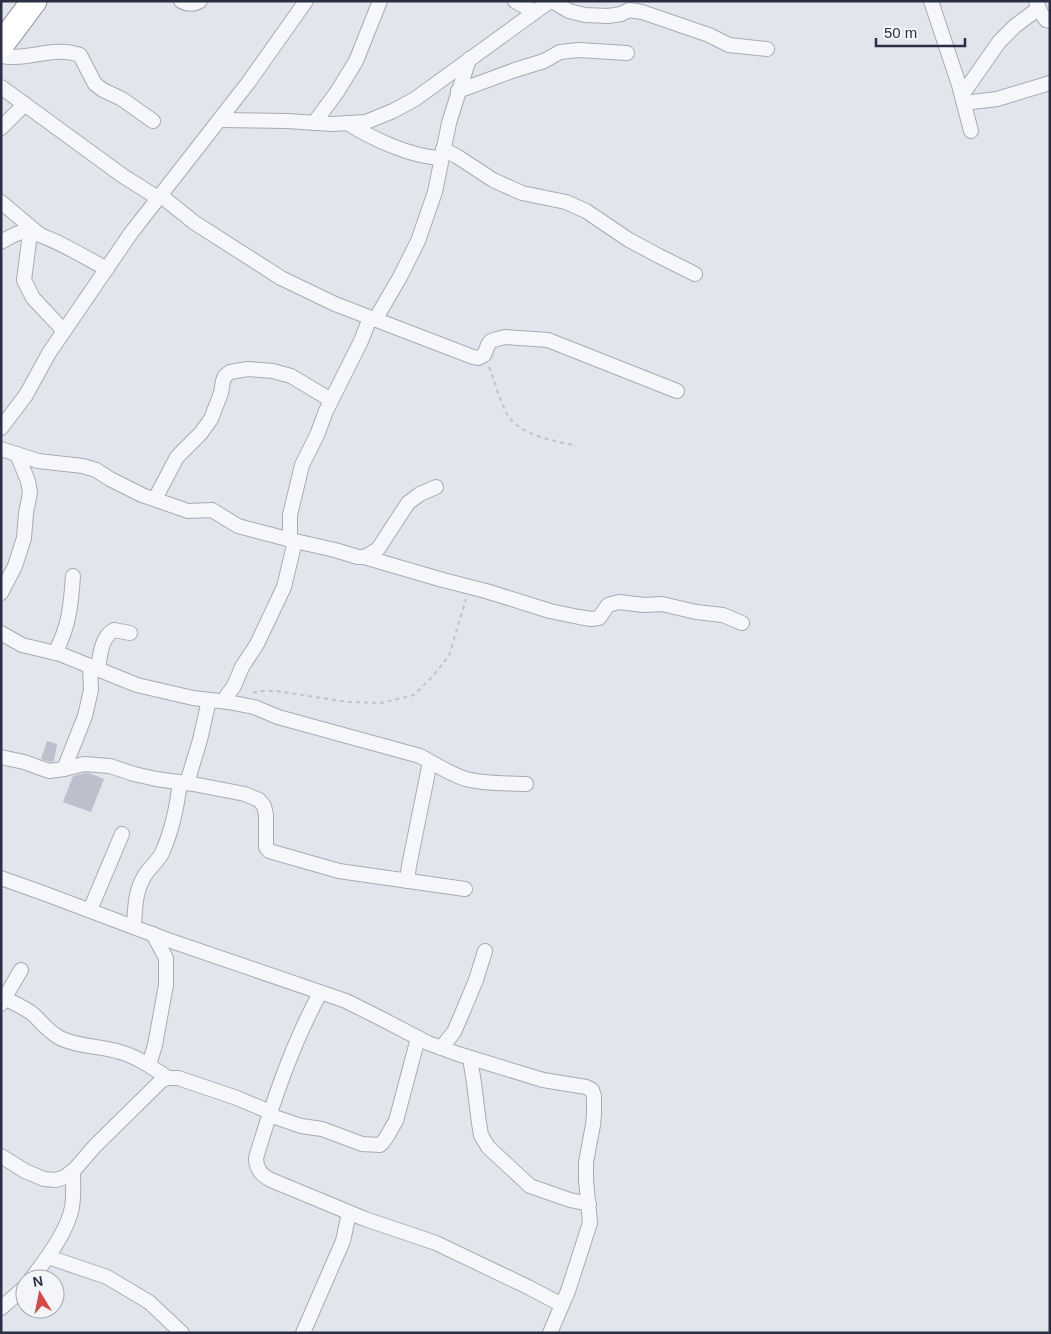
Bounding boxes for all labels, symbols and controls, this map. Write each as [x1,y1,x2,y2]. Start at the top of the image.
scale bar [876,15,965,47]
text: 50 m [884,24,917,41]
north arrow [15,1269,65,1319]
text: N [31,1272,44,1290]

